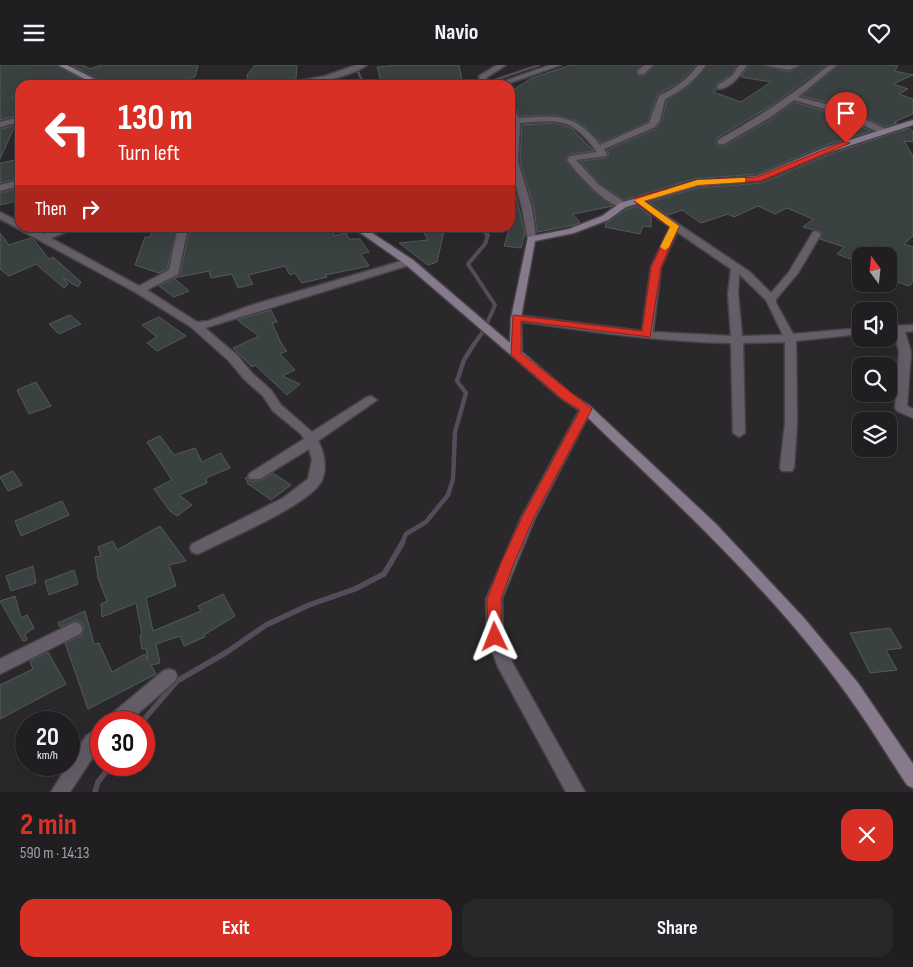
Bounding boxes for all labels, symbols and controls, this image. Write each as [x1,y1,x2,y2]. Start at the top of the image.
icon: menu [20,19,48,47]
text: Navio [435,19,478,46]
icon: heart [865,19,893,47]
pin [825,92,867,143]
text: 130 m [118,97,193,140]
icon: arrive [832,99,860,127]
icon: left [35,100,100,165]
text: Turn left [118,140,180,167]
icon: right [76,195,104,223]
text: Then [35,198,66,221]
north arrow [852,247,898,293]
map controls [852,247,897,457]
button: sound [852,302,897,347]
button: search [852,357,897,402]
button: layers [852,412,897,457]
position arrow [468,610,520,662]
speed limit sign: 30 [90,711,155,776]
text: 20 [36,722,59,753]
text: km/h [37,748,58,763]
text: 2 min [20,807,77,843]
button: close [841,809,893,861]
text: 590 m · 14:13 [20,844,89,863]
button: Exit [20,899,452,957]
button: Share [462,899,893,957]

